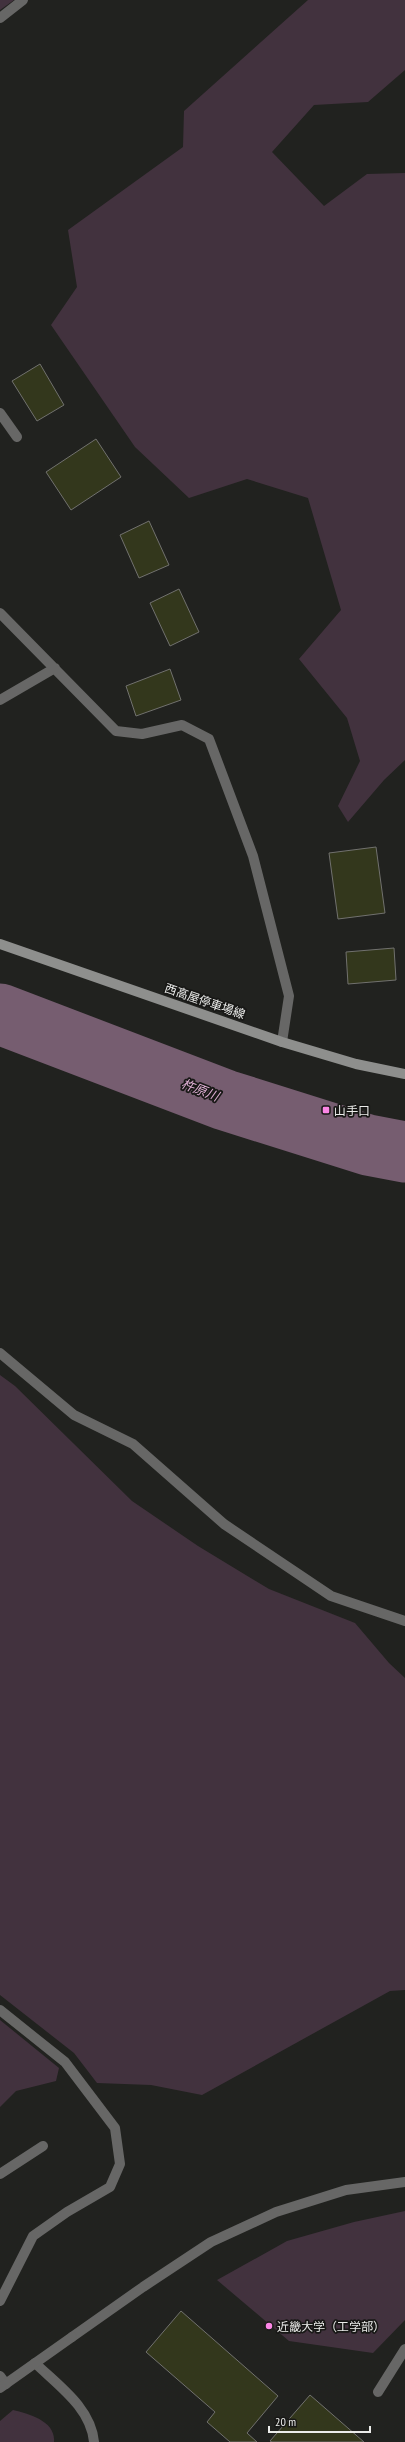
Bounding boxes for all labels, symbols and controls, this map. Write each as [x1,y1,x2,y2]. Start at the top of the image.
street label: 西高屋停車場線 [163,980,247,1022]
water label: 杵原川 [179,1075,223,1106]
place label: 山手口 [334,1103,370,1118]
marker: 山手口 [321,1105,331,1115]
place label: 近畿大学（工学部） [277,2319,385,2334]
marker: 近畿大学（工学部） [264,2321,274,2331]
scale bar [269,2408,370,2434]
text: 20 m [275,2414,296,2429]

